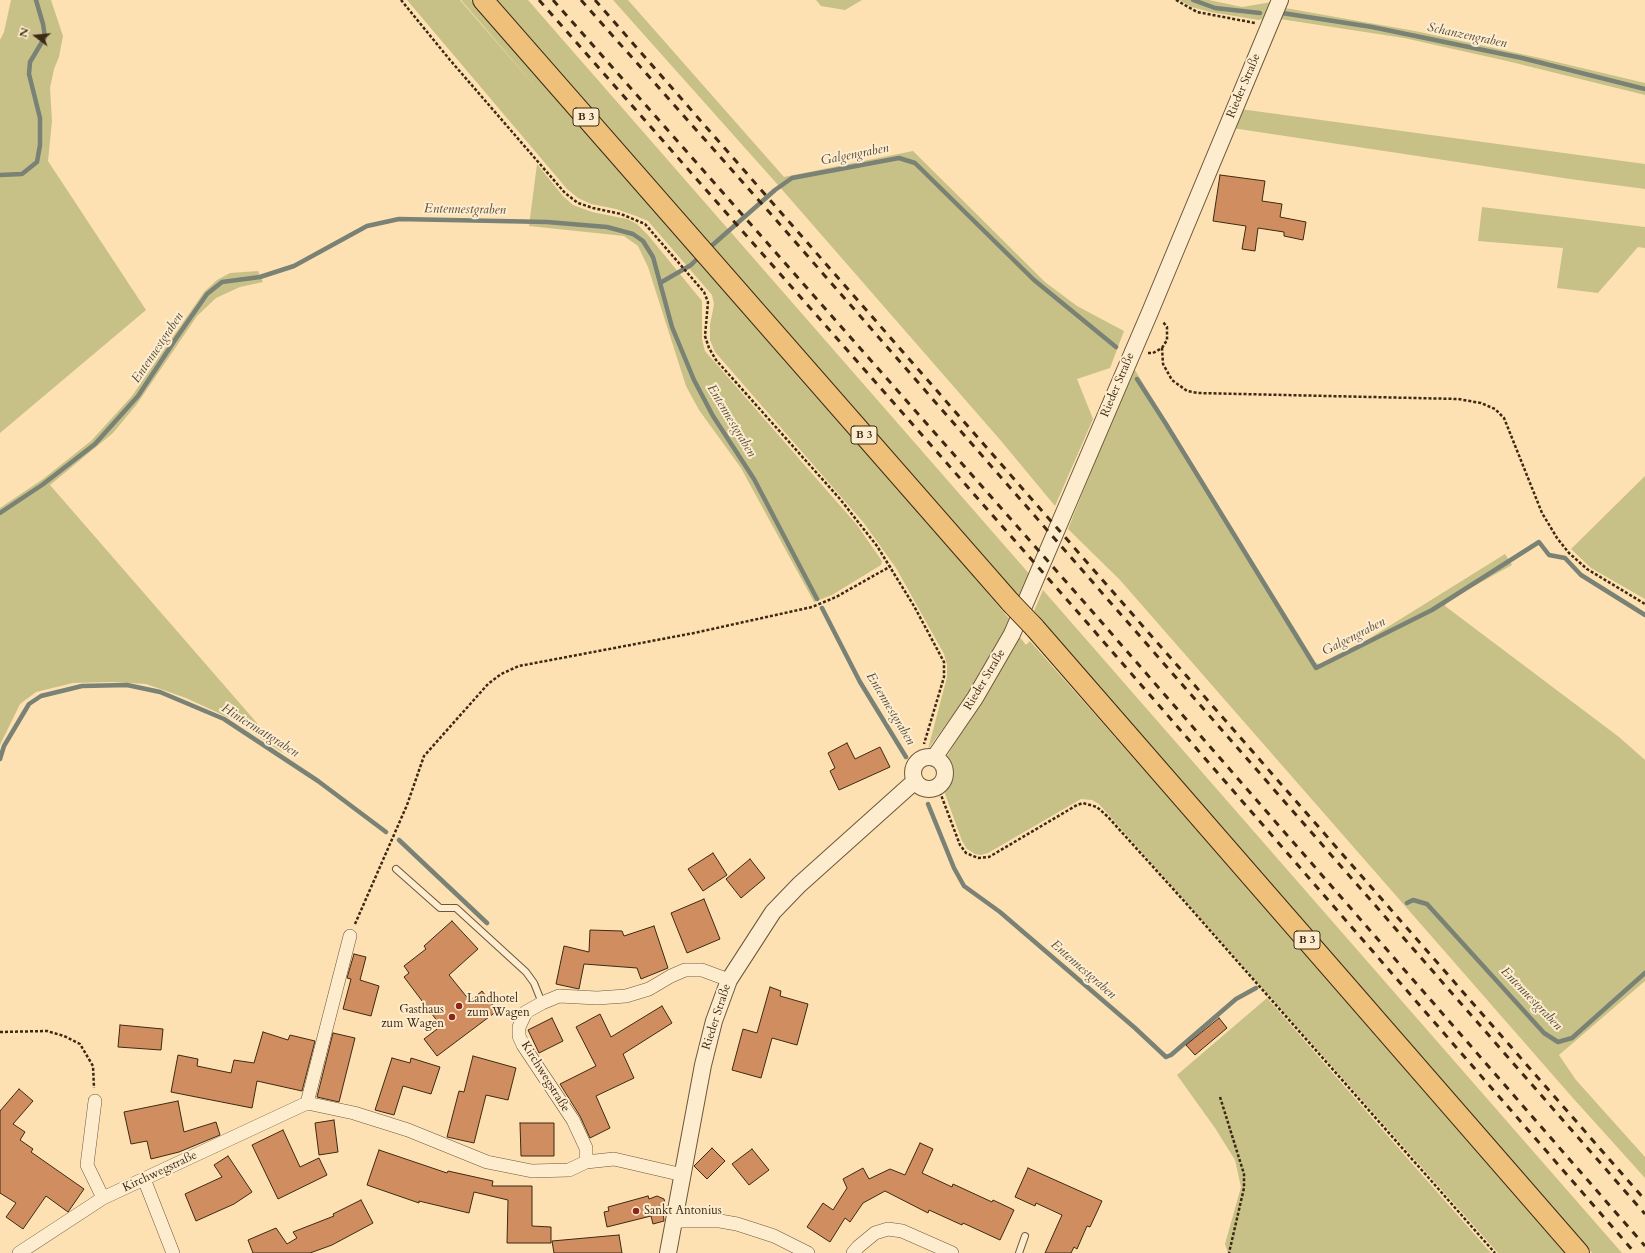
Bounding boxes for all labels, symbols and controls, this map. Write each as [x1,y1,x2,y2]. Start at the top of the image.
north arrow [16,16,56,56]
water label: Schanzengraben [1426,20,1508,52]
text: N [15,26,33,39]
street label: Rieder Straße [1224,52,1264,120]
road number: B 3 [573,108,599,126]
water label: Galgengraben [820,141,890,169]
water label: Entennestgraben [424,201,506,219]
water label: Entennestgraben [129,310,187,386]
street label: Rieder Straße [1098,351,1138,419]
water label: Entennestgraben [703,382,759,460]
road number: B 3 [851,426,877,444]
water label: Galgengraben [1320,614,1388,660]
street label: Rieder Straße [961,647,1009,713]
water label: Entennestgraben [862,670,918,748]
water label: Hintermattgraben [218,701,302,761]
road number: B 3 [1294,931,1320,949]
water label: Entennestgraben [1047,937,1119,1003]
water label: Entennestgraben [1497,964,1565,1034]
street label: Rieder Straße [700,982,734,1052]
place label: Landhotel zum Wagen [467,992,530,1020]
marker: Landhotel zum Wagen [454,1001,464,1011]
place label: Gasthaus zum Wagen [381,1003,444,1031]
marker: Gasthaus zum Wagen [447,1012,457,1022]
street label: Kirchwegstraße [518,1039,572,1115]
street label: Kirchwegstraße [120,1148,200,1196]
place label: Sankt Antonius [644,1204,722,1218]
marker: Sankt Antonius [631,1206,641,1216]

